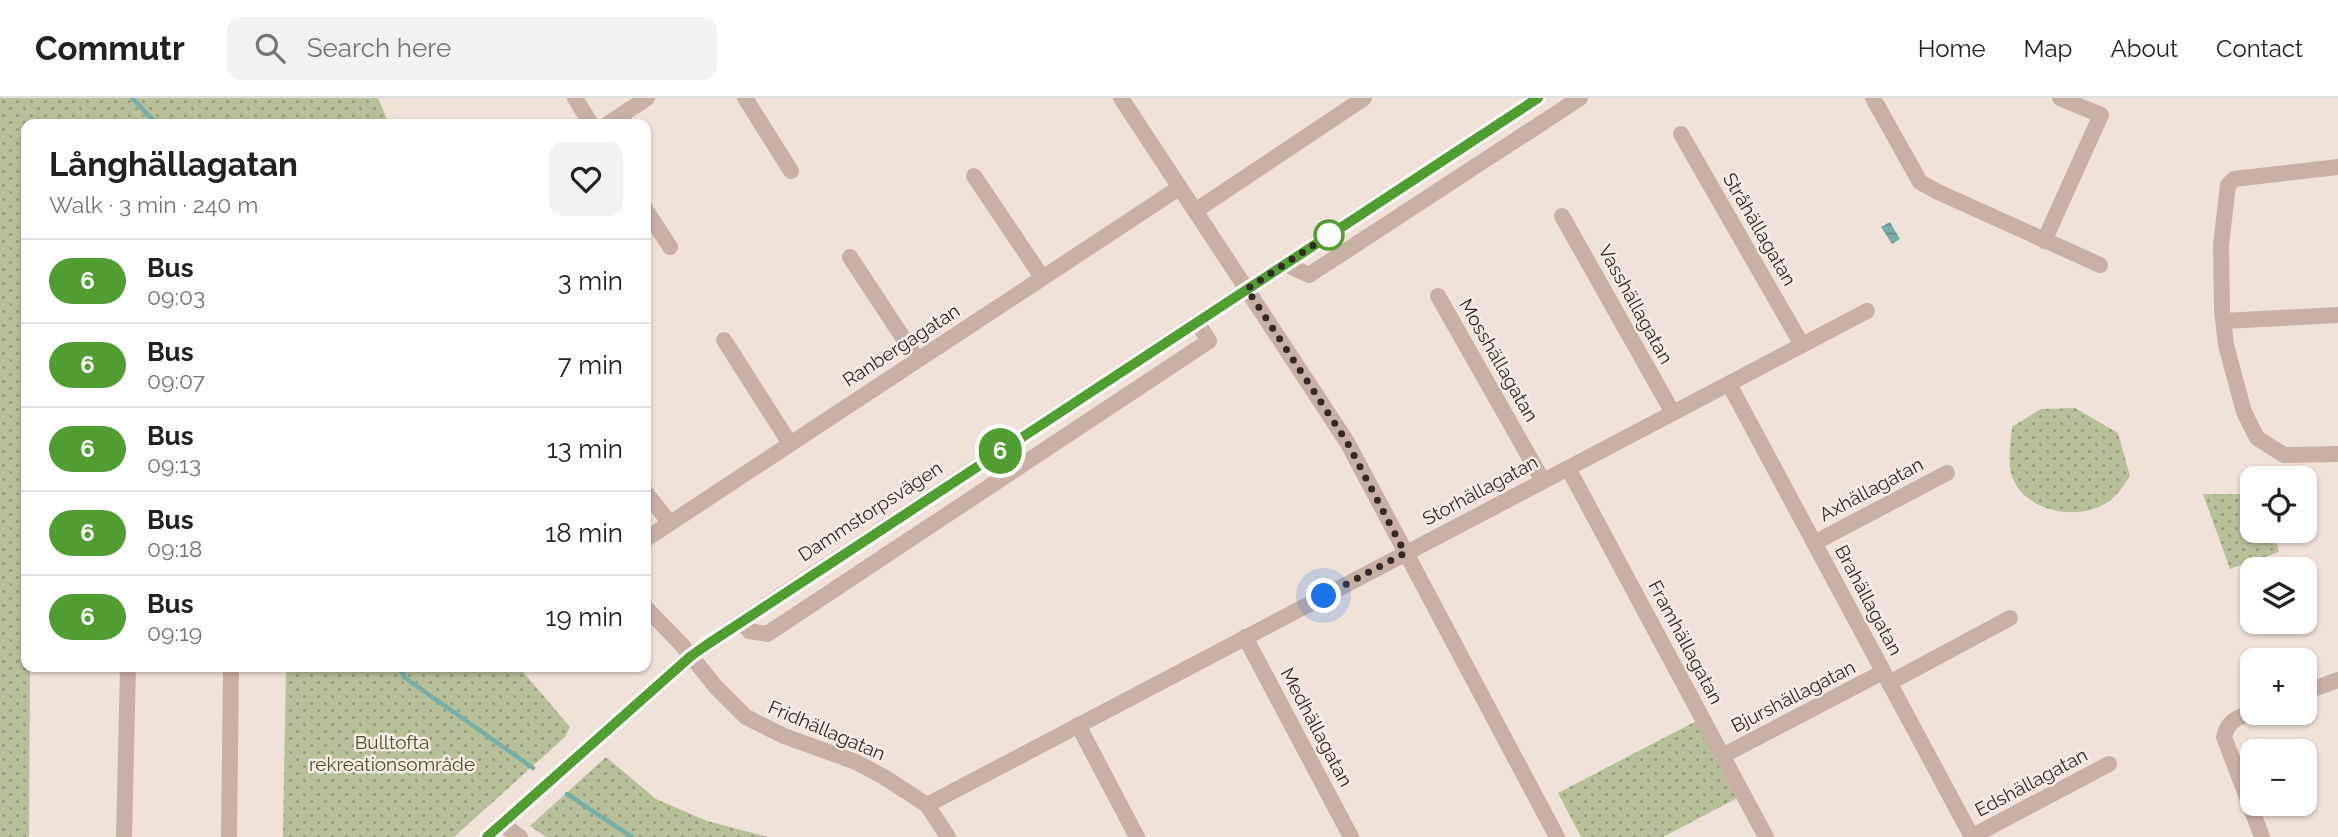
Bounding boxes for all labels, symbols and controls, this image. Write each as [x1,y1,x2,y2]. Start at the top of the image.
search box [227,17,717,80]
text: Commutr [35,29,185,68]
icon: search [251,29,289,67]
text: Search here [307,33,451,63]
text: Home [1918,34,1986,63]
text: Map [2024,34,2072,63]
text: About [2110,34,2178,63]
text: Contact [2216,34,2303,63]
button: heart [549,142,623,216]
text: Långhällagatan [49,145,298,184]
street label: Stråhällagatan [1719,169,1801,289]
text: Walk · 3 min · 240 m [49,191,258,218]
unlabelled marker [1314,220,1344,250]
street label: Vasshällagatan [1594,241,1678,367]
text: Bus [147,253,194,283]
text: 6 [80,266,95,295]
text: 3 min [558,266,623,296]
text: 09:03 [147,283,205,310]
street label: Mosshällagatan [1455,295,1543,425]
street label: Ranbergagatan [838,299,964,391]
text: Bus [147,337,194,367]
text: 6 [80,350,95,379]
text: 7 min [558,350,623,380]
text: 09:07 [147,367,205,394]
text: Bus [147,421,194,451]
line badge: 6 [977,428,1023,474]
text: 6 [80,434,95,463]
text: 13 min [547,434,623,464]
text: 6 [993,436,1007,465]
street label: Storhällagatan [1419,450,1541,530]
text: 09:13 [147,451,201,478]
street label: Axhällagatan [1815,452,1927,526]
street label: Dammstorpsvägen [794,456,946,566]
map controls [2240,466,2317,816]
button: locate [2240,466,2317,543]
text: Bus [147,505,194,535]
text: 6 [80,518,95,547]
text: 18 min [545,518,623,548]
text: 09:18 [147,535,202,562]
street label: Brahällagatan [1831,541,1907,659]
button: layers [2240,557,2317,634]
street label: Framhällagatan [1644,576,1728,708]
your location [1306,578,1341,613]
text: Bus [147,589,194,619]
text: 6 [80,602,95,631]
text: 19 min [545,602,623,632]
text: 09:19 [147,619,202,646]
button: + [2240,648,2317,725]
street label: Bjurshällagatan [1727,655,1859,737]
street label: Medhällagatan [1276,664,1358,790]
street label: Fridhällagatan [765,695,889,765]
park label: Bulltofta rekreationsområde [309,731,475,775]
button: − [2240,739,2317,816]
street label: Edshällagatan [1971,743,2091,821]

